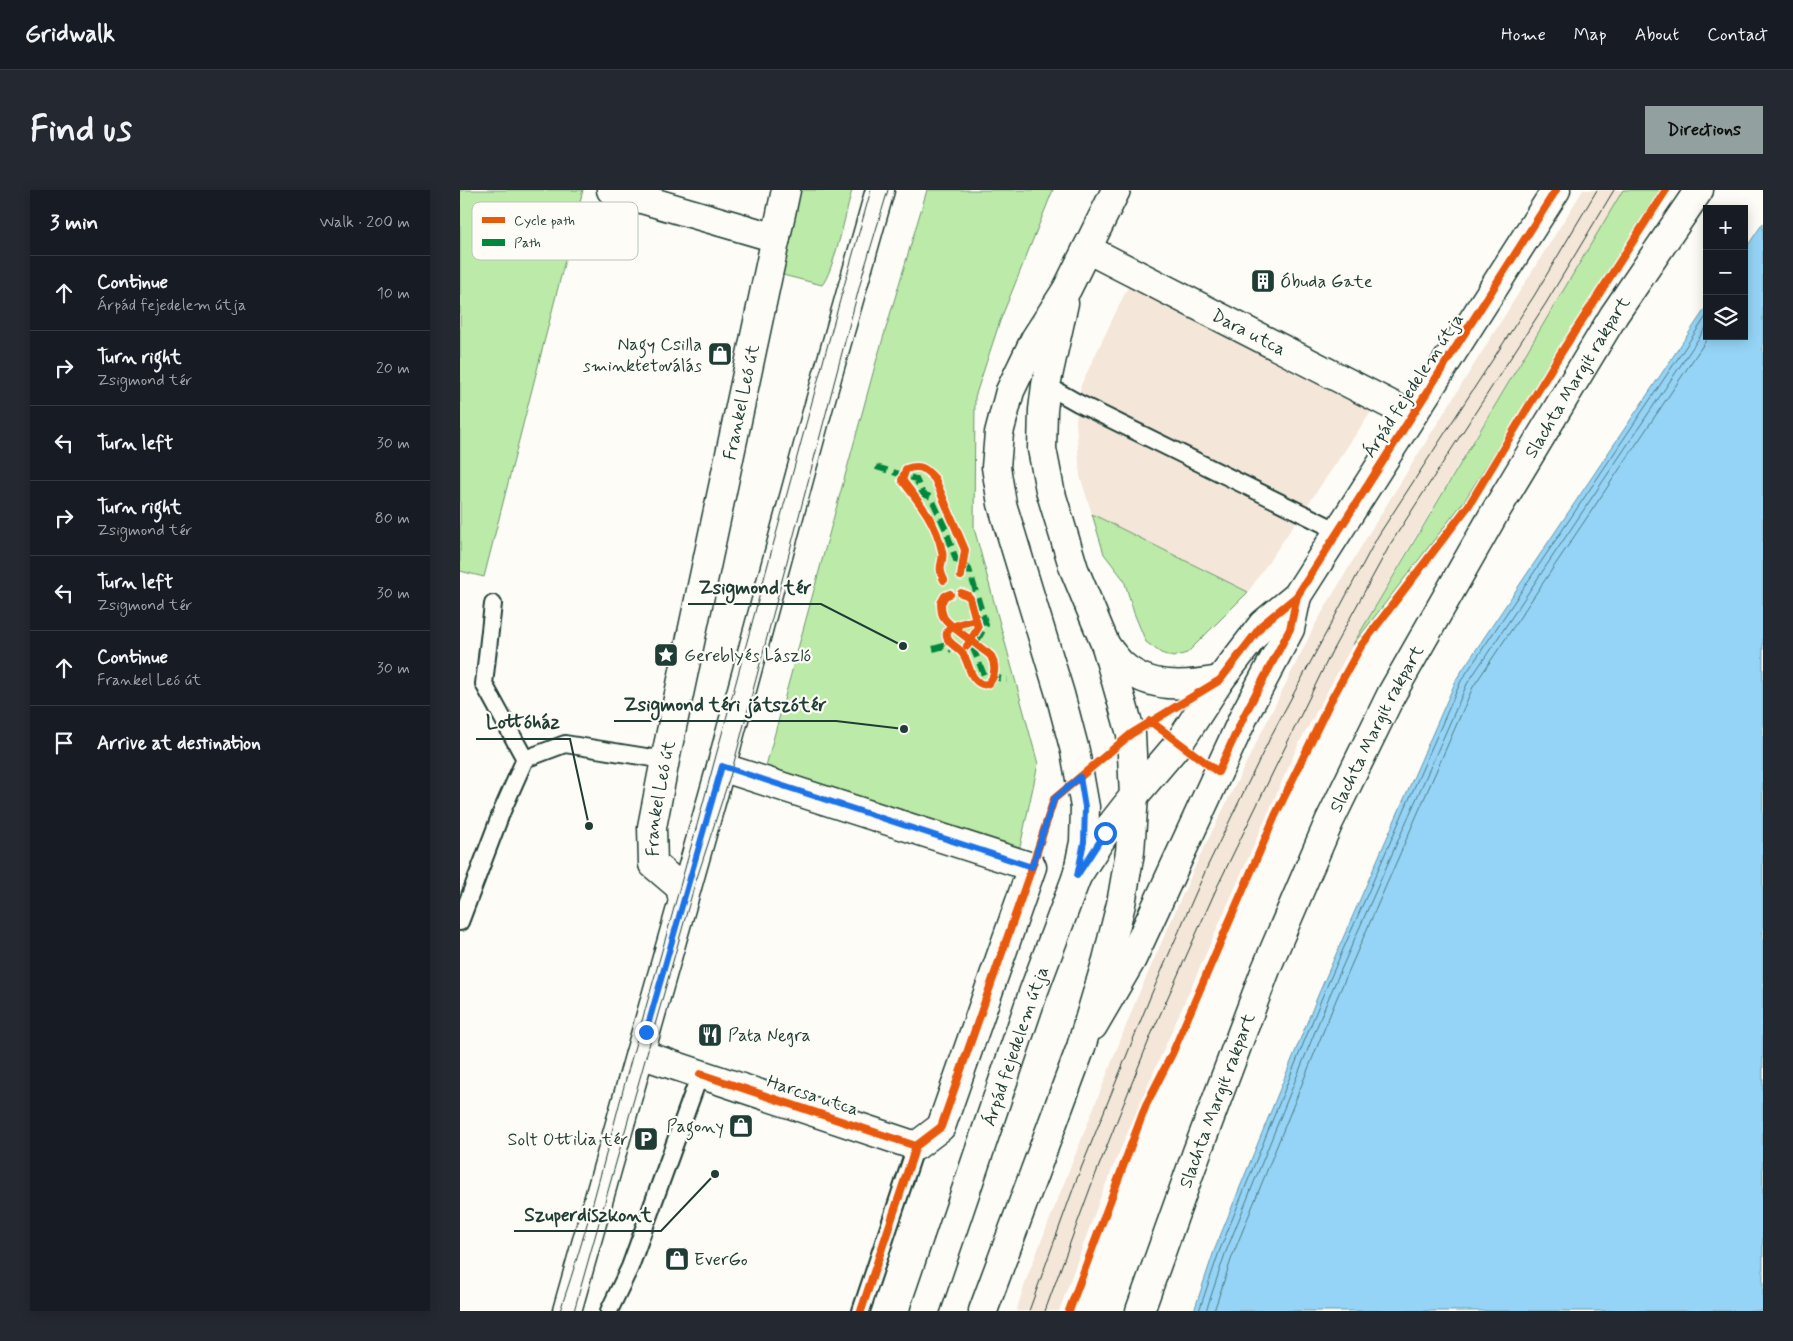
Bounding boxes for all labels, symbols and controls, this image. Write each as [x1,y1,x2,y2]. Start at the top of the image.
text: Gridwalk [25,19,115,50]
text: Home [1501,23,1546,47]
text: Map [1574,23,1607,47]
text: About [1635,23,1679,47]
text: Contact [1707,23,1768,47]
button: Directions [1645,106,1763,154]
text: Find us [30,107,132,153]
legend [472,202,638,260]
map controls [1703,205,1748,340]
button: + [1703,205,1748,250]
text: 3 min [50,209,98,237]
text: Walk · 200 m [319,212,410,233]
text: Cycle path [514,212,575,230]
text: Path [514,234,541,252]
button: − [1703,250,1748,295]
building icon: Óbuda Gate [1250,268,1276,294]
text: Continue [97,270,168,295]
place label: Óbuda Gate [1280,270,1373,294]
icon: ahead [50,279,78,307]
text: 10 m [377,283,410,304]
street label: Slachta Margit rakpart [1519,292,1636,463]
text: Árpád fejedelem útja [97,295,246,316]
button: layers [1703,295,1748,340]
street label: Dara utca [1207,304,1290,362]
street label: Árpád fejedelem útja [1358,309,1470,462]
place label: Nagy Csilla sminktetoválás [583,333,702,378]
shop icon: Nagy Csilla sminktetoválás [707,341,733,367]
street label: Frankel Leó út [718,342,766,462]
text: Turn right [97,345,181,370]
icon: right [50,354,78,382]
text: 20 m [376,358,410,379]
text: Zsigmond tér [97,370,192,391]
icon: left [50,429,78,457]
text: Turn left [97,431,173,456]
text: 30 m [377,433,410,454]
text: Turn right [97,495,181,520]
icon: right [50,504,78,532]
text: 80 m [375,508,410,529]
text: Zsigmond tér [97,520,192,541]
text: Turn left [97,570,173,595]
callout: Zsigmond tér [688,570,821,604]
text: Zsigmond tér [698,576,812,604]
icon: left [50,579,78,607]
text: 30 m [377,583,410,604]
text: Zsigmond tér [97,595,192,616]
street label: Slachta Margit rakpart [1324,641,1430,817]
place icon: Gereblyés László [653,642,679,668]
place label: Gereblyés László [684,644,811,668]
text: Continue [97,645,168,670]
icon: ahead [50,654,78,682]
text: 30 m [377,658,410,679]
text: Frankel Leó út [97,670,201,691]
callout: Zsigmond téri játszótér [614,687,836,721]
text: Zsigmond téri játszótér [623,693,827,721]
callout: Lottóház [476,705,570,739]
text: Lottóház [486,710,561,735]
icon: arrive [50,729,78,757]
text: Arrive at destination [97,731,261,756]
street label: Frankel Leó út [641,738,682,857]
route start [1094,822,1117,845]
street label: Árpád fejedelem útja [978,963,1055,1130]
street label: Slachta Margit rakpart [1174,1010,1261,1192]
route end [635,1021,658,1044]
restaurant icon: Pata Negra [697,1022,723,1048]
place label: Pata Negra [728,1024,811,1048]
street label: Harcsa utca [764,1070,862,1122]
shop icon: Pagony [728,1113,754,1139]
place label: Pagony [666,1115,724,1141]
parking icon: Solt Ottilia tér [633,1126,659,1152]
place label: Solt Ottilia tér [507,1128,628,1152]
callout: Szuperdiszkont [514,1197,661,1231]
text: Szuperdiszkont [524,1203,653,1228]
shop icon: EverGo [664,1246,690,1272]
place label: EverGo [694,1248,748,1272]

